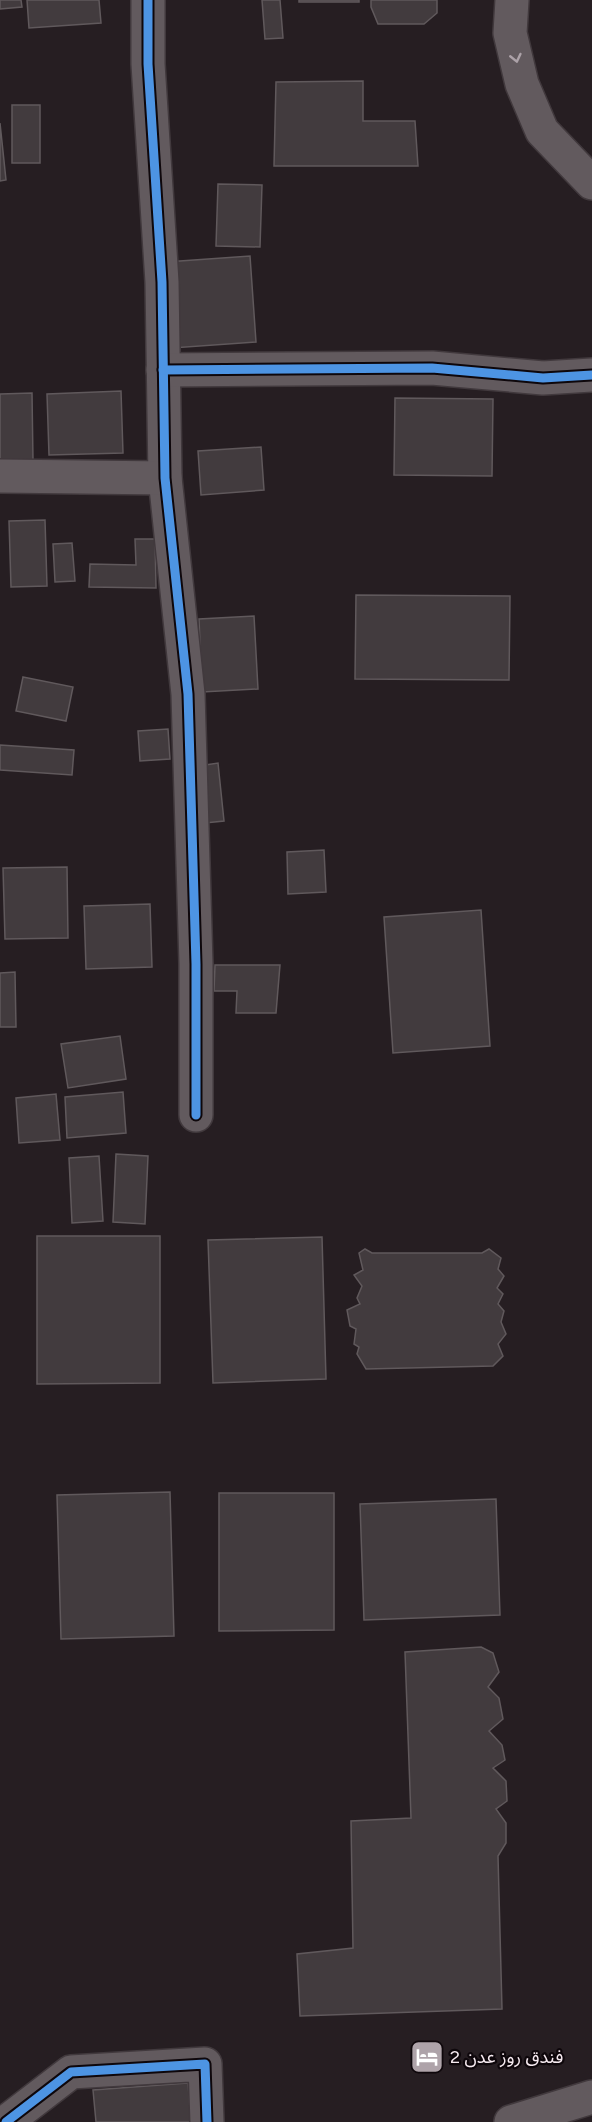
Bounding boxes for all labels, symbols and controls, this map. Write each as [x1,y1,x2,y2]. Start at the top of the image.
one-way arrow [508,53,521,63]
hotel icon: فندق روز عدن 2 [409,2039,445,2075]
place label: فندق روز عدن 2 [450,2046,563,2068]

